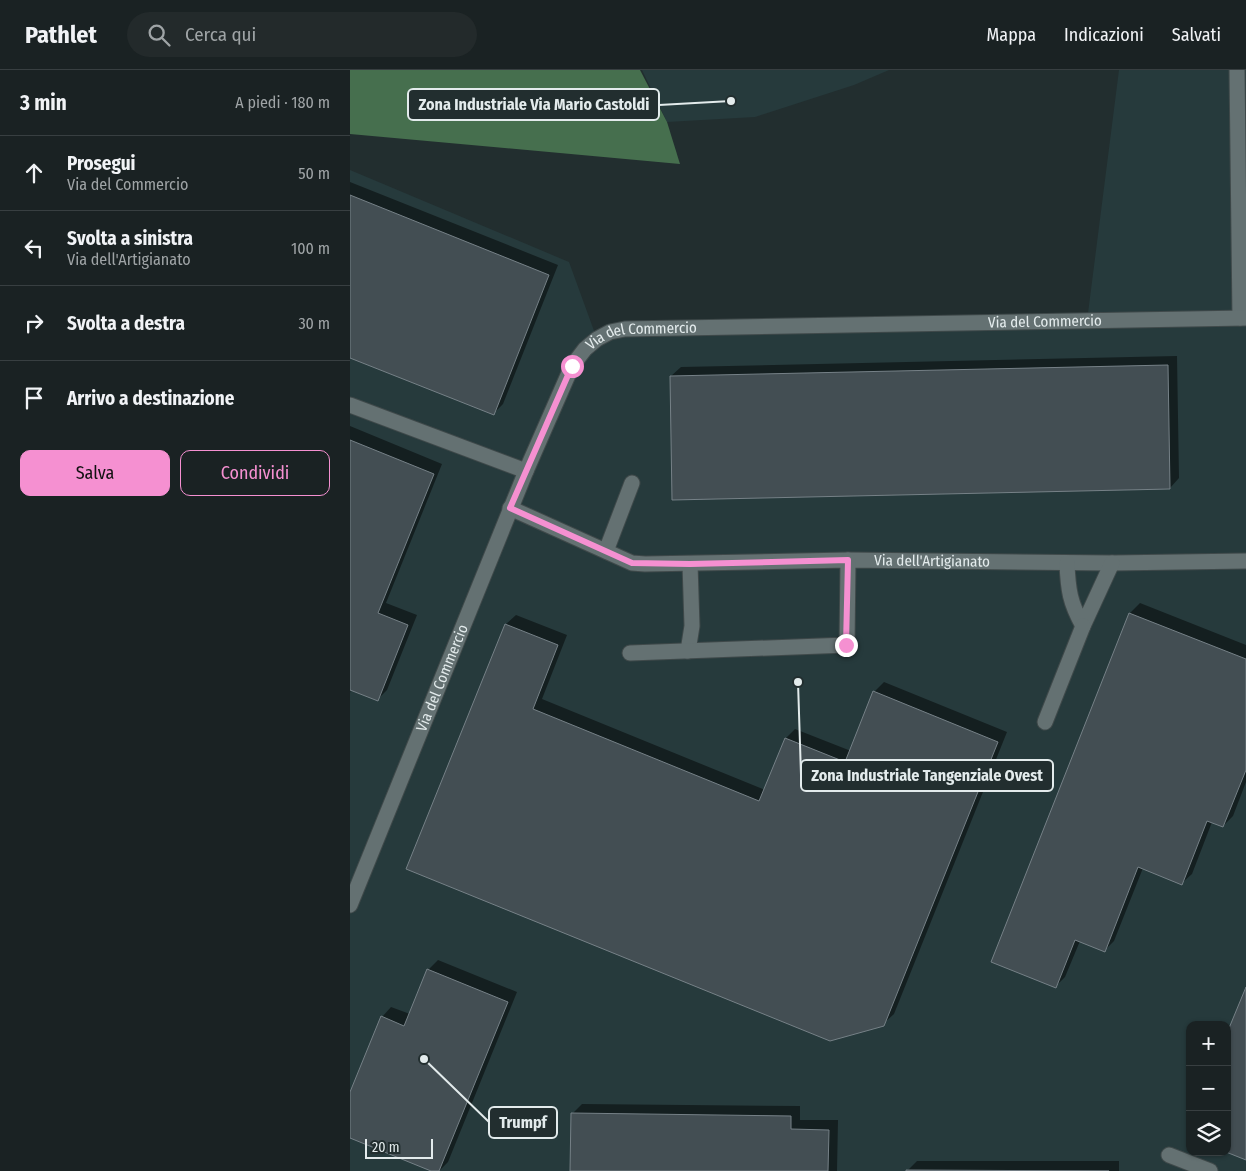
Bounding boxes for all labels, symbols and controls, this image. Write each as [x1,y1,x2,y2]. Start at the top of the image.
search box [127,12,477,57]
text: Pathlet [25,21,97,49]
icon: search [145,21,173,49]
text: Cerca qui [185,23,256,46]
text: Mappa [987,24,1036,46]
text: Indicazioni [1064,24,1144,46]
text: Salvati [1172,24,1221,46]
callout: Zona Industriale Via Mario Castoldi [408,89,659,120]
text: 3 min [20,90,67,116]
text: A piedi · 180 m [235,93,330,112]
text: Zona Industriale Via Mario Castoldi [419,95,649,114]
text: Prosegui [67,152,136,175]
icon: ahead [20,159,48,187]
text: 50 m [298,164,330,183]
text: Via del Commercio [67,175,188,194]
text: Svolta a sinistra [67,227,193,250]
icon: left [20,234,48,262]
text: 100 m [291,239,330,258]
text: Via dell'Artigianato [67,250,191,269]
icon: right [20,309,48,337]
text: Svolta a destra [67,312,185,335]
street label: Via del Commercio [988,312,1102,332]
text: 30 m [298,314,330,333]
street label: Via del Commercio [582,319,697,354]
route start [561,355,584,378]
icon: arrive [20,384,48,412]
text: Arrivo a destinazione [67,387,234,410]
button: Salva [20,450,170,496]
button: Condividi [180,450,330,496]
street label: Via dell'Artigianato [874,551,990,571]
street label: Via del Commercio [412,622,472,734]
route end [835,634,858,657]
callout: Zona Industriale Tangenziale Ovest [801,760,1053,791]
text: Zona Industriale Tangenziale Ovest [811,766,1043,785]
map controls [1186,1021,1231,1156]
button: + [1186,1021,1231,1066]
button: − [1186,1066,1231,1111]
callout: Trumpf [489,1107,557,1138]
button: layers [1186,1111,1231,1156]
text: Trumpf [499,1113,549,1132]
scale bar [365,1136,432,1159]
text: 20 m [372,1139,400,1156]

